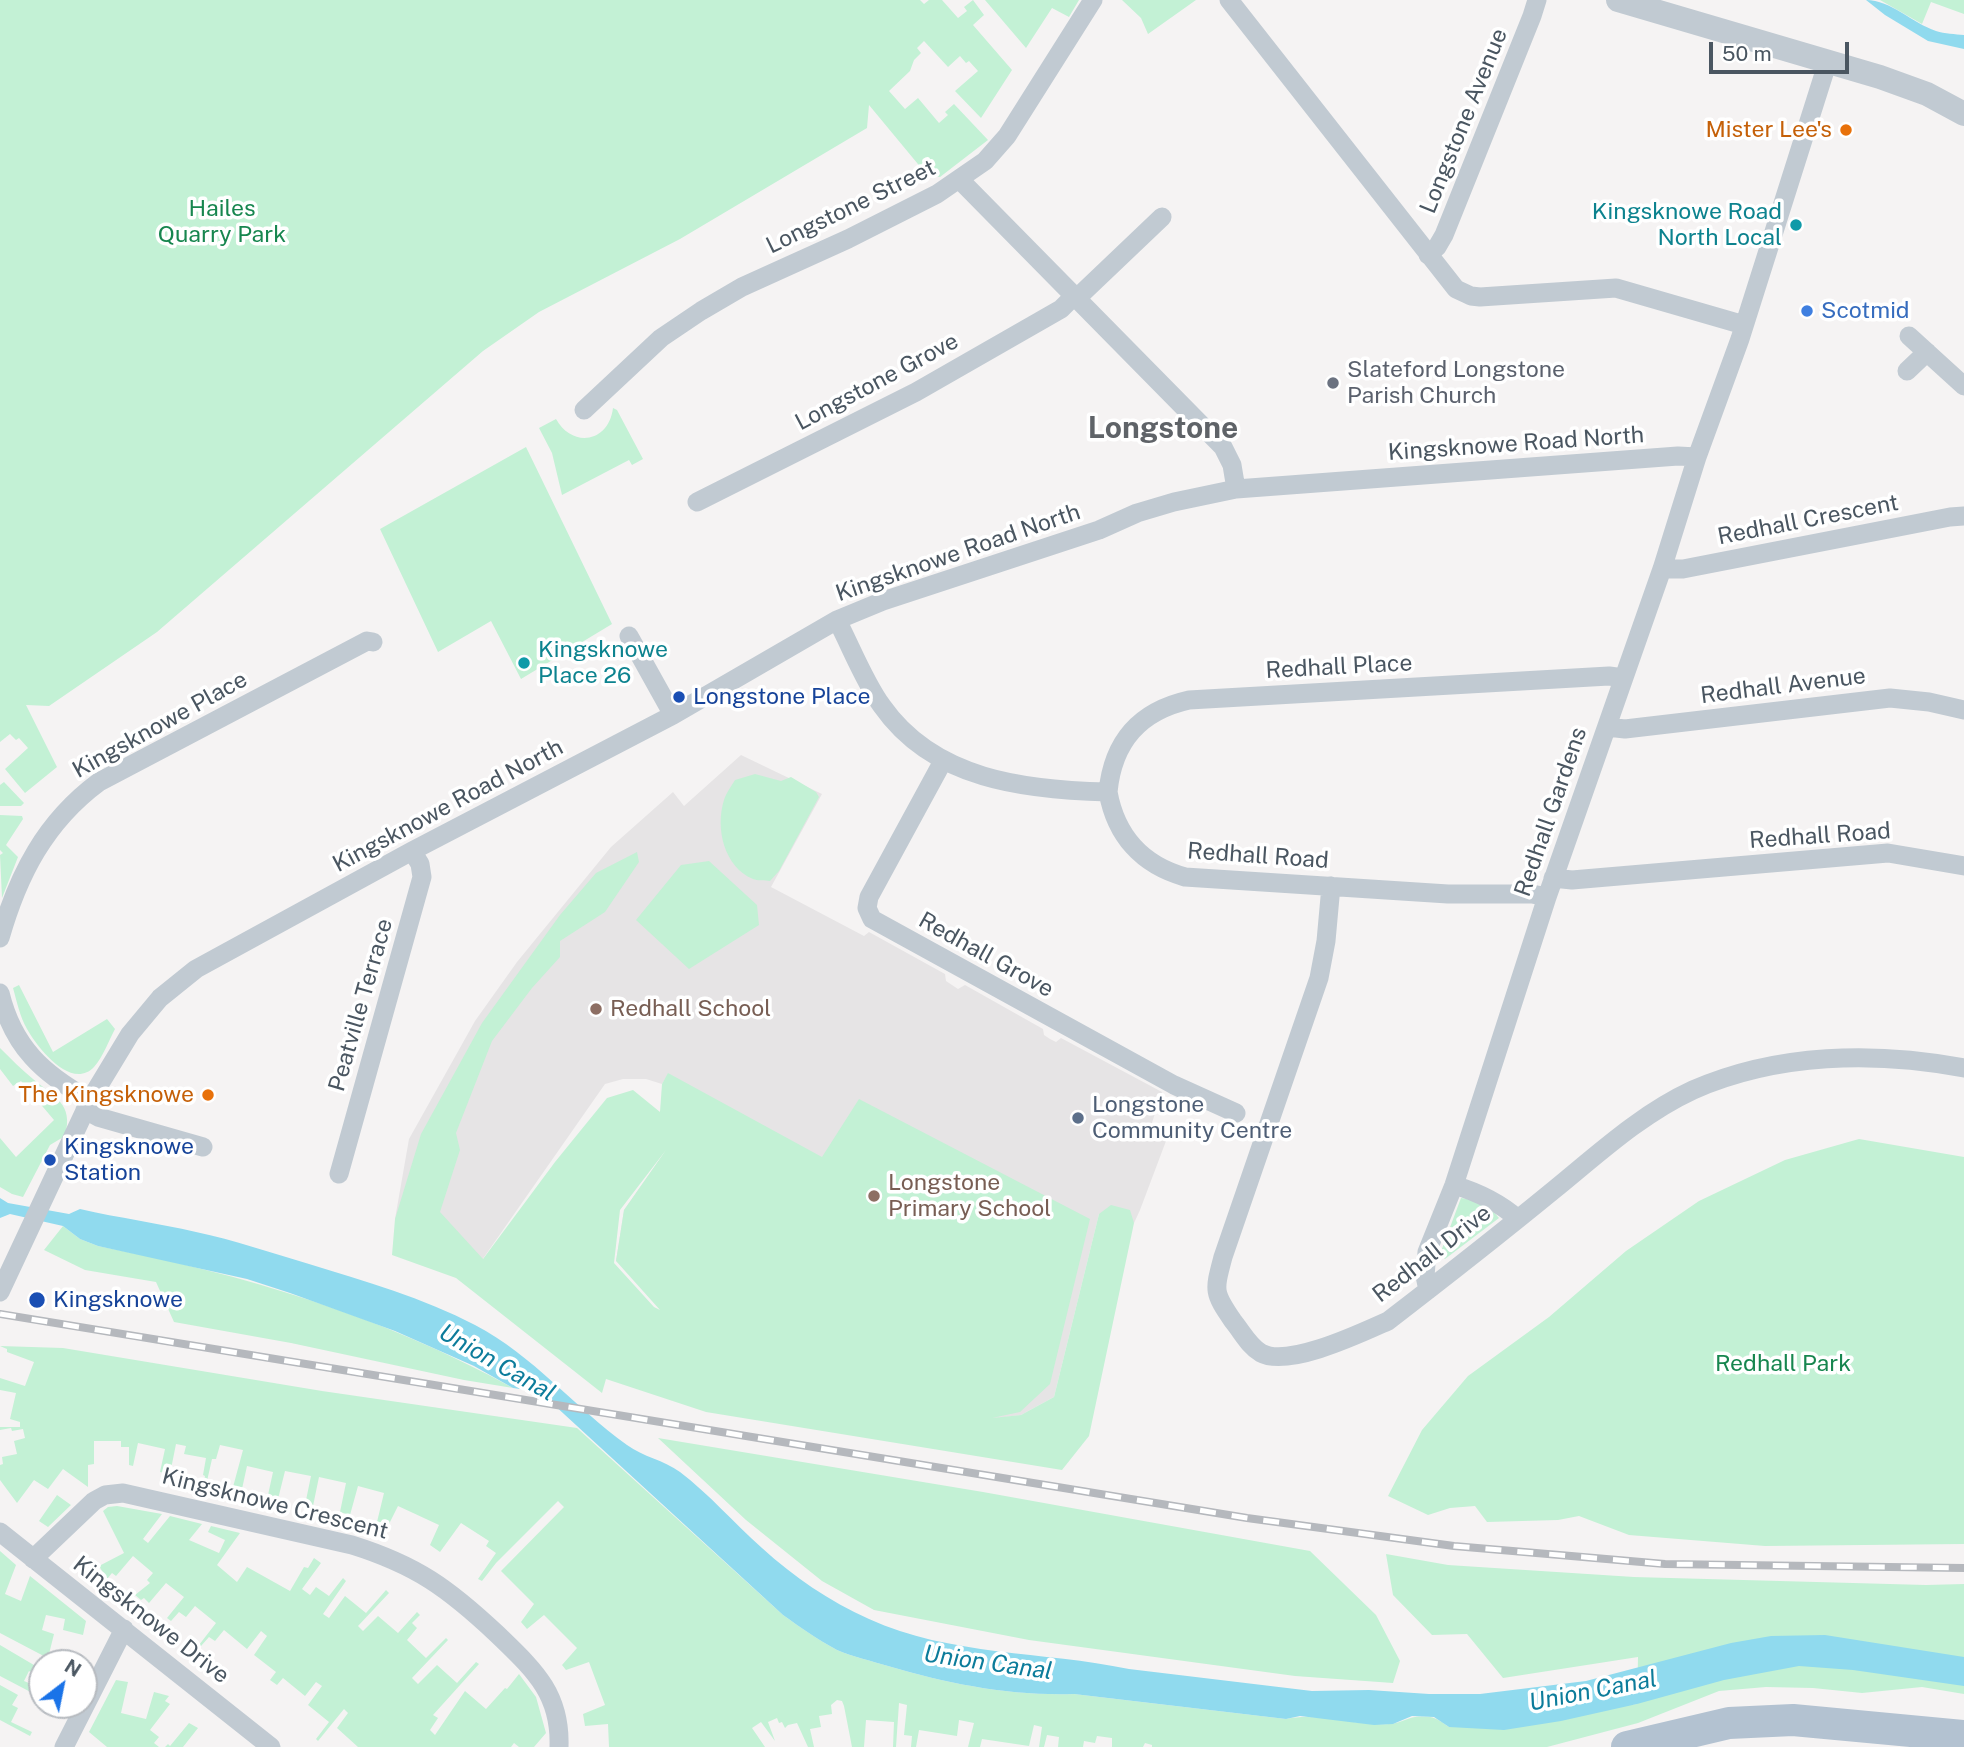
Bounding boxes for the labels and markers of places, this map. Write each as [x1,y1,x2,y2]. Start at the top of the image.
place label: Mister Lee's [1705,116,1832,144]
marker: Mister Lee's [1838,122,1854,138]
place label: Kingsknowe Road North Local [1592,198,1782,252]
marker: Kingsknowe Road North Local [1788,217,1804,233]
place label: Scotmid [1821,297,1910,325]
marker: Scotmid [1799,303,1815,319]
place label: Slateford Longstone Parish Church [1347,356,1565,410]
marker: Slateford Longstone Parish Church [1325,375,1341,391]
place label: Kingsknowe Place 26 [538,636,668,690]
marker: Kingsknowe Place 26 [516,655,532,671]
place label: Longstone Place [693,683,871,711]
marker: Longstone Place [671,689,687,705]
place label: Redhall School [610,995,771,1023]
marker: Redhall School [588,1001,604,1017]
place label: The Kingsknowe [18,1081,194,1109]
marker: The Kingsknowe [200,1087,216,1103]
place label: Longstone Community Centre [1092,1091,1292,1145]
marker: Longstone Community Centre [1070,1110,1086,1126]
place label: Kingsknowe Station [64,1133,194,1187]
marker: Kingsknowe Station [42,1152,58,1168]
place label: Longstone Primary School [888,1169,1051,1223]
marker: Longstone Primary School [866,1188,882,1204]
place label: Kingsknowe [53,1286,183,1314]
marker: Kingsknowe [27,1290,47,1310]

